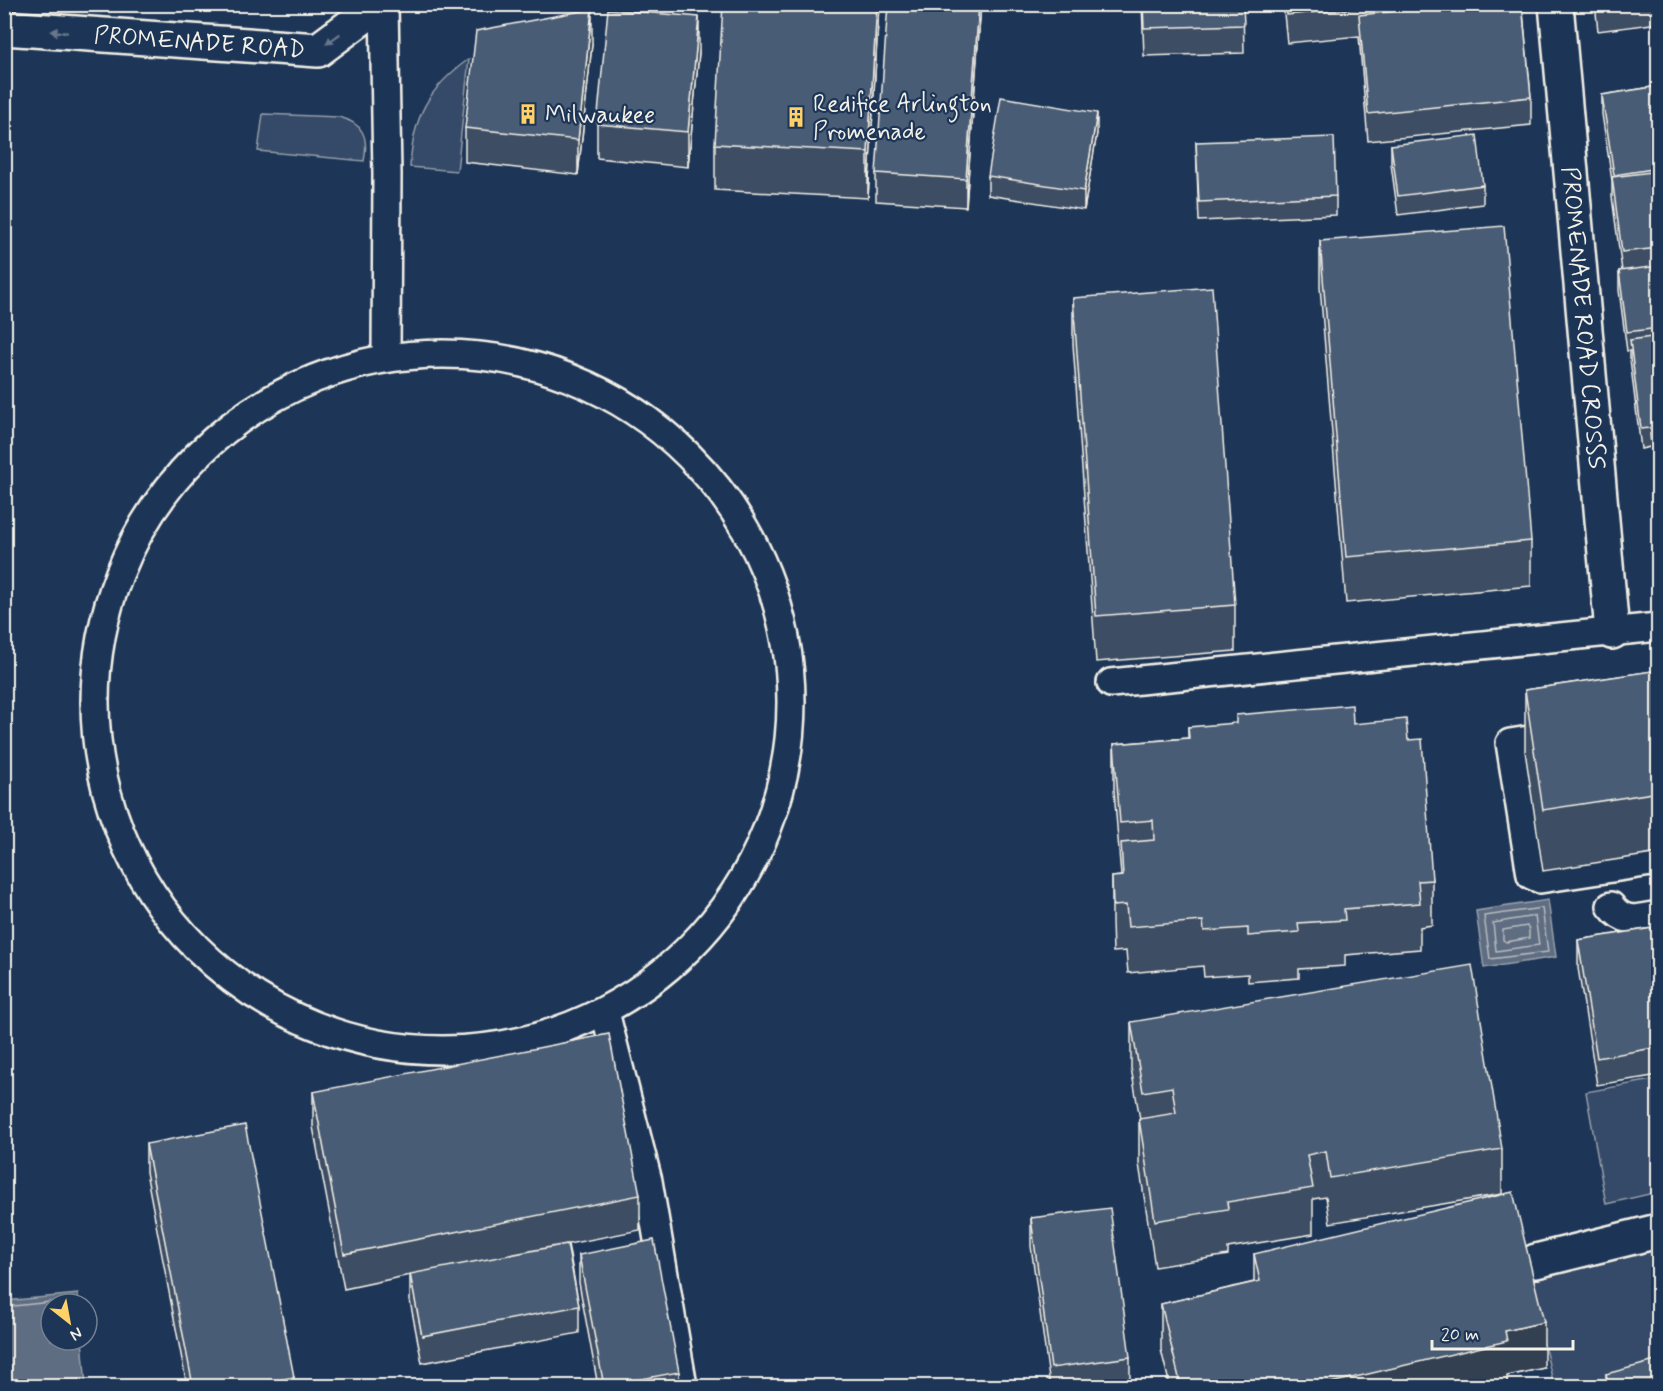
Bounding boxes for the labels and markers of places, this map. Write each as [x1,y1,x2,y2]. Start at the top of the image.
place label: Redifice Arlington Promenade [813,89,992,148]
place label: Milwaukee [545,100,655,131]
building icon: Milwaukee [516,102,540,126]
building icon: Redifice Arlington Promenade [784,105,808,129]

